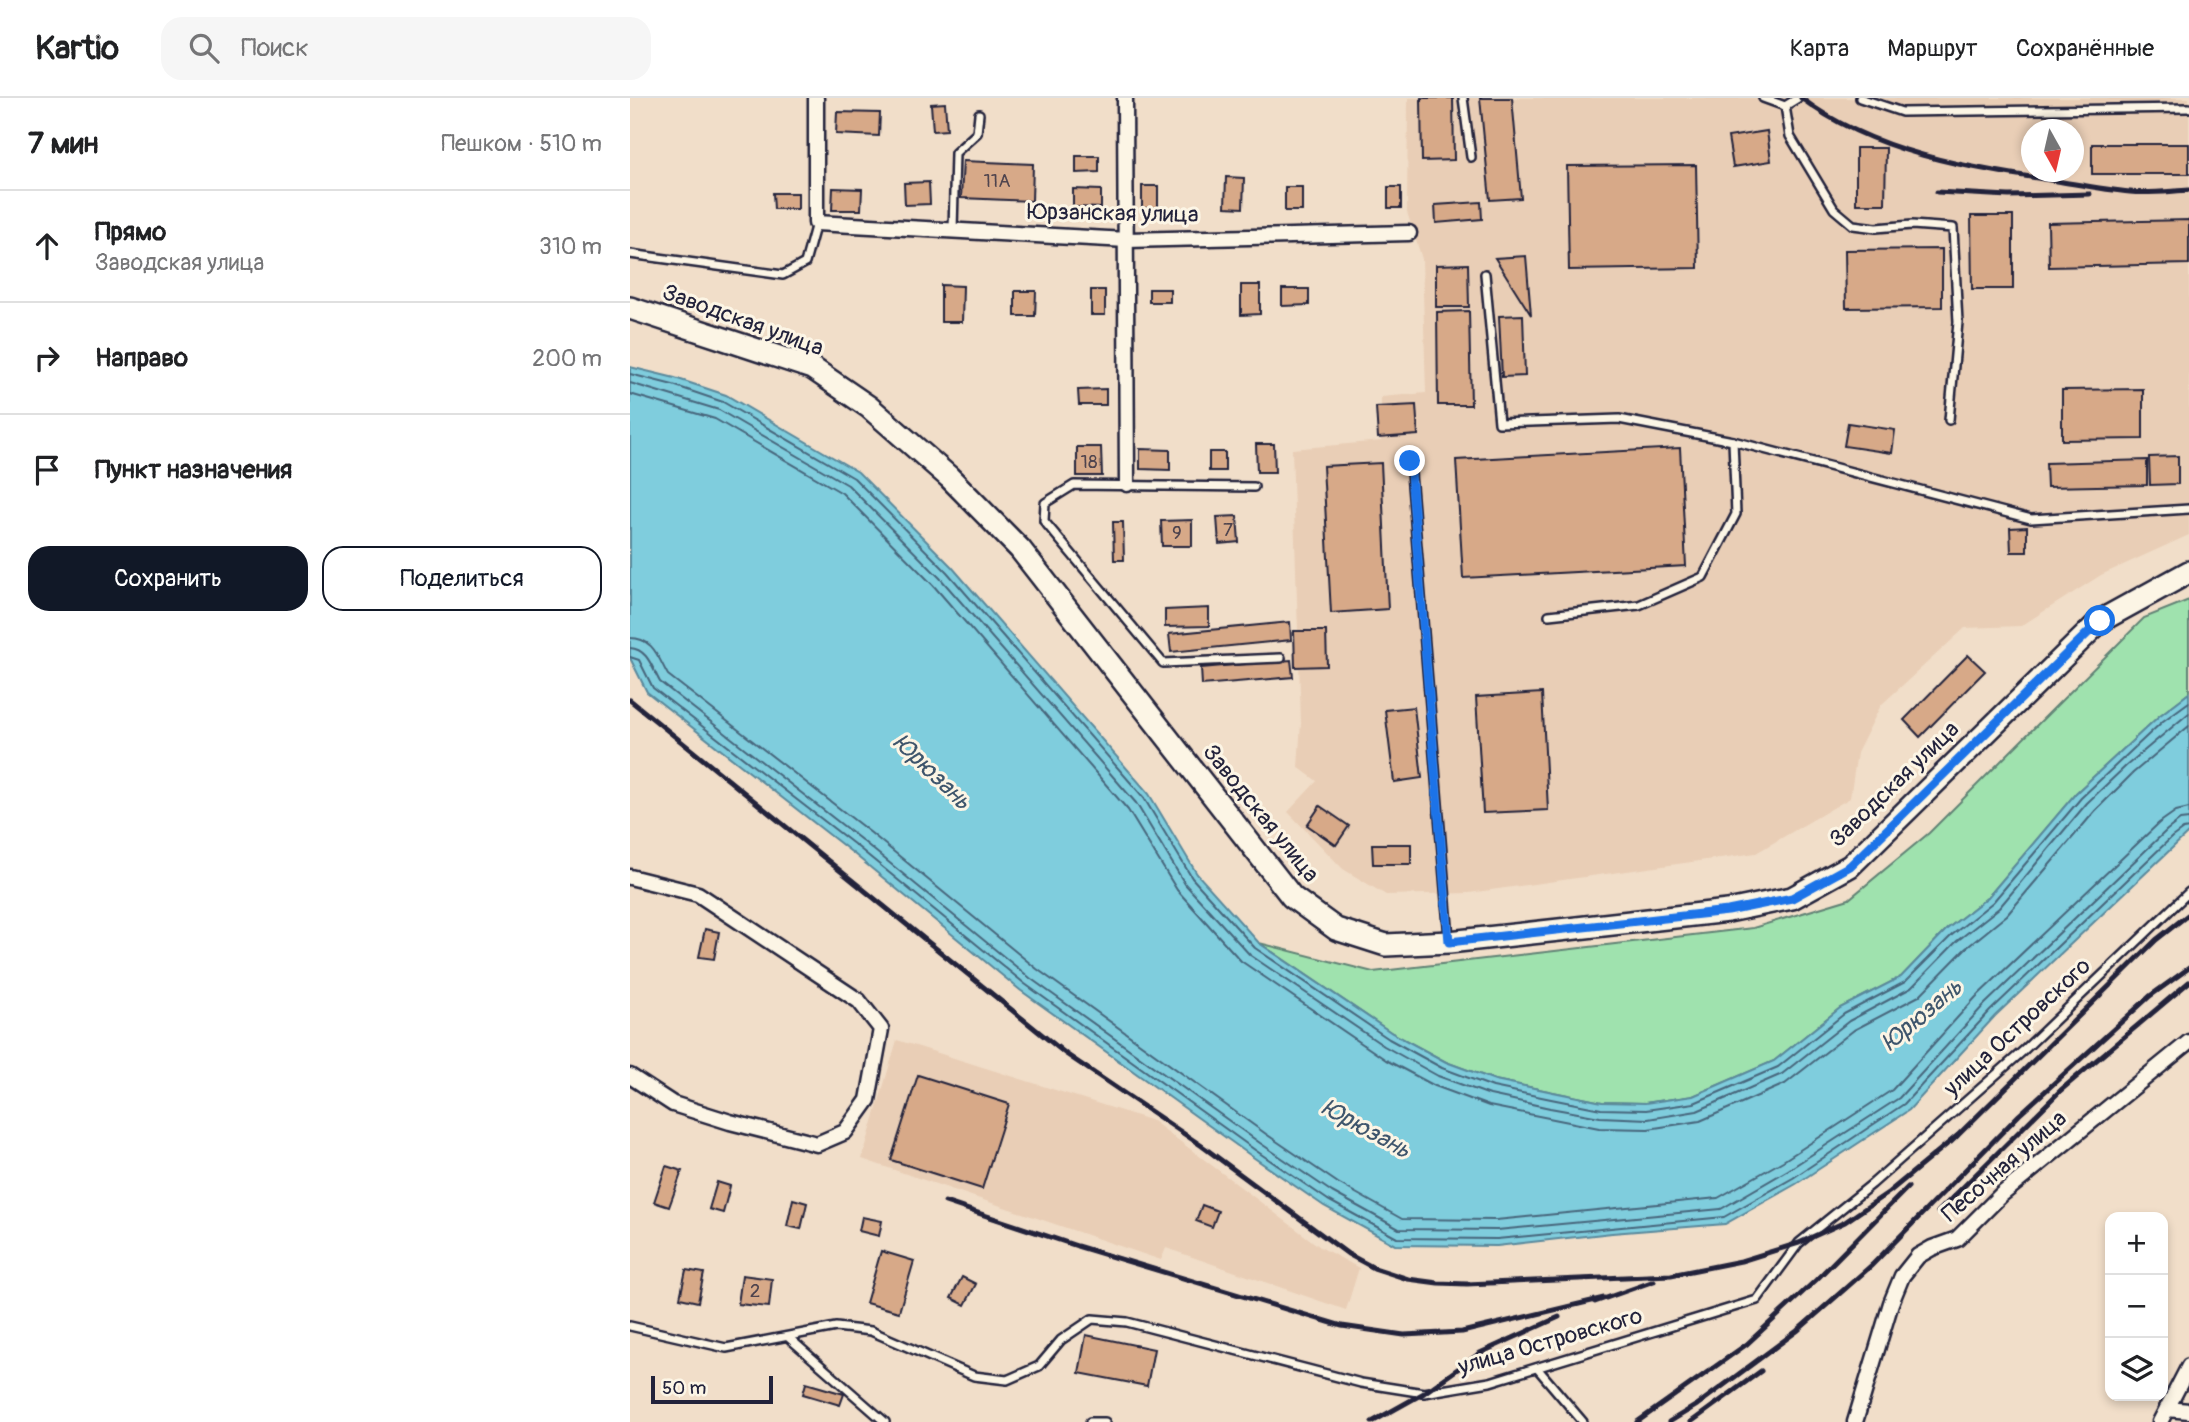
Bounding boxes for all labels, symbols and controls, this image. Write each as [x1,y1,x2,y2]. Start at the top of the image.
search box [161,17,651,80]
text: Kartio [35,28,119,69]
icon: search [185,29,223,67]
text: Поиск [241,32,309,64]
text: Карта [1790,34,1849,63]
text: Маршрут [1887,34,1978,63]
text: Сохранённые [2016,34,2154,63]
north arrow [2021,119,2084,182]
text: 7 мин [28,125,98,162]
text: Пешком · 510 m [441,129,602,158]
house number: 11А [983,169,1011,193]
street label: Юрзанская улица [1027,197,1199,229]
text: Прямо [95,216,166,248]
icon: ahead [28,227,66,265]
text: 310 m [539,232,602,261]
text: Заводская улица [95,248,264,277]
street label: Заводская улица [659,277,827,363]
icon: right [28,339,66,377]
text: Направо [95,342,188,374]
text: 200 m [532,344,602,373]
route end [1394,445,1425,476]
house number: 18 [1080,450,1098,474]
icon: arrive [28,451,66,489]
text: Пункт назначения [95,454,292,486]
house number: 7 [1223,518,1233,542]
house number: 9 [1172,521,1182,545]
button: Сохранить [28,546,308,611]
button: Поделиться [322,546,602,611]
route start [2084,605,2115,636]
street label: Заводская улица [1823,715,1965,853]
water label: Юрюзань [887,728,977,816]
street label: Заводская улица [1196,738,1326,888]
street label: улица Островского [1937,952,2096,1103]
water label: Юрюзань [1876,973,1968,1057]
water label: Юрюзань [1317,1093,1415,1165]
street label: Песочная улица [1936,1104,2072,1228]
map controls [2105,1212,2168,1401]
button: + [2105,1212,2168,1275]
button: − [2105,1275,2168,1338]
house number: 2 [750,1279,760,1303]
street label: улица Островского [1454,1301,1645,1381]
button: layers [2105,1338,2168,1401]
scale bar [651,1373,774,1405]
text: 50 m [662,1376,706,1400]

